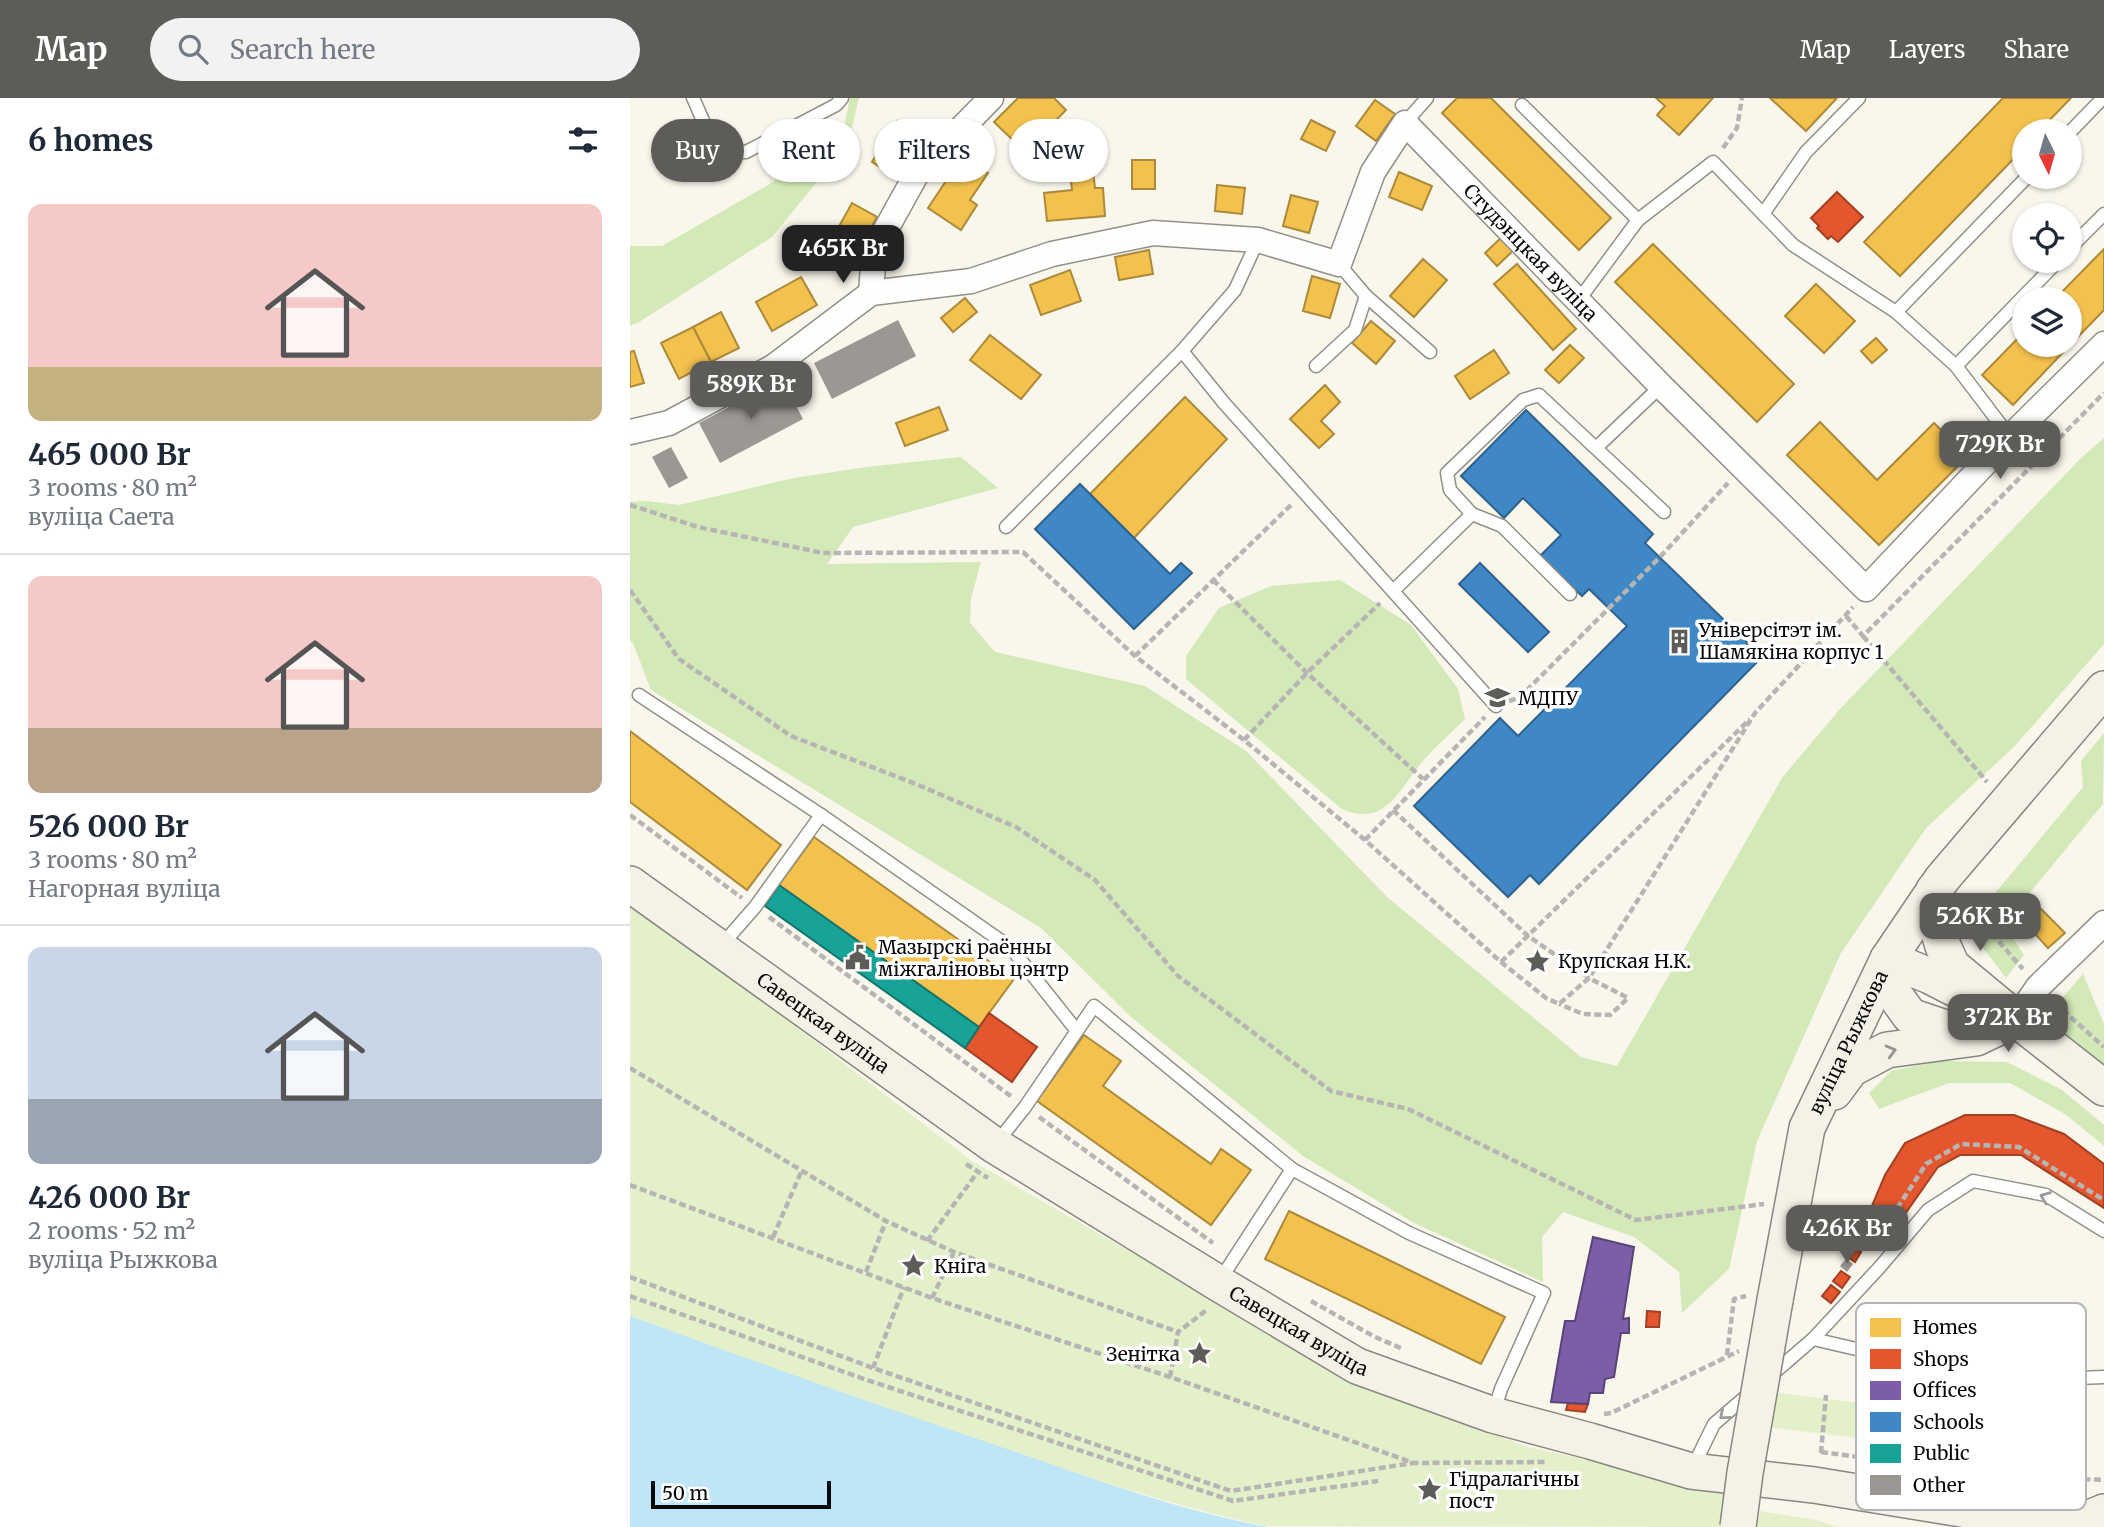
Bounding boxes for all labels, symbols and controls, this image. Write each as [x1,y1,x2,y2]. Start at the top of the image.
search box [150,18,640,81]
text: Map [35,29,108,70]
icon: search [174,30,212,68]
text: Search here [230,33,375,66]
text: Map [1800,34,1851,65]
text: Layers [1889,34,1965,65]
text: Share [2003,34,2069,65]
chip: Buy [651,119,744,182]
chip: Rent [758,119,860,182]
chip: Filters [874,119,995,182]
chip: New [1009,119,1108,182]
north arrow [2012,119,2082,189]
map controls [2012,119,2082,357]
text: 6 homes [28,121,153,159]
icon: filters [564,121,602,159]
street label: Студэнцкая вуліца [1459,179,1603,326]
button: locate [2012,203,2082,273]
pin: 465K Br [778,226,908,285]
text: 465K Br [798,233,888,262]
icon: home [252,250,378,376]
button: layers [2012,287,2082,357]
pin: 589K Br [686,362,816,421]
text: 589K Br [706,369,796,398]
pin: 729K Br [1935,422,2065,481]
text: 729K Br [1955,429,2045,458]
text: 465 000 Br [28,435,191,473]
text: 3 rooms · 80 m² [28,473,197,502]
text: вуліца Саета [28,502,175,531]
place label: Універсітэт ім. Шамякіна корпус 1 [1698,618,1884,664]
icon: home [252,622,378,748]
building icon: Універсітэт ім. Шамякіна корпус 1 [1665,627,1693,655]
school or university icon: МДПУ [1484,684,1512,712]
place label: МДПУ [1518,686,1579,710]
text: 526 000 Br [28,807,189,845]
text: 3 rooms · 80 m² [28,845,197,874]
text: Нагорная вуліца [28,874,221,903]
pin: 526K Br [1915,894,2045,953]
text: 526K Br [1936,901,2024,930]
place label: Мазырскі раённы міжгаліновы цэнтр [878,935,1069,981]
public building icon: Мазырскі раённы міжгаліновы цэнтр [844,944,872,972]
place icon: Крупская Н.К. [1524,947,1552,975]
place label: Крупская Н.К. [1558,949,1691,973]
street label: вуліца Рыжкова [1803,966,1893,1118]
street label: Савецкая вуліца [752,967,894,1078]
icon: home [252,993,378,1119]
pin: 372K Br [1943,995,2073,1054]
text: 372K Br [1964,1002,2052,1031]
one-way arrow [1884,1045,1896,1059]
text: 426 000 Br [28,1178,190,1216]
one-way arrow [2040,1192,2052,1206]
pin: 426K Br [1782,1206,1912,1265]
text: 426K Br [1802,1213,1892,1242]
text: 2 rooms · 52 m² [28,1216,195,1245]
text: вуліца Рыжкова [28,1245,218,1274]
place icon: Кніга [900,1252,928,1280]
place label: Кніга [934,1254,986,1278]
street label: Савецкая вуліца [1225,1281,1371,1381]
legend [1856,1303,2086,1510]
text: Homes [1913,1315,1977,1339]
place icon: Зенітка [1186,1340,1214,1368]
place label: Зенітка [1106,1342,1180,1366]
text: Shops [1913,1347,1969,1371]
text: Offices [1913,1378,1977,1402]
one-way arrow [1719,1407,1732,1420]
text: Schools [1913,1410,1984,1434]
text: Public [1913,1441,1970,1465]
place label: Гідралагічны пост [1449,1467,1579,1513]
text: Other [1913,1473,1966,1497]
place icon: Гідралагічны пост [1415,1476,1443,1504]
scale bar [651,1478,831,1510]
text: 50 m [662,1481,708,1505]

